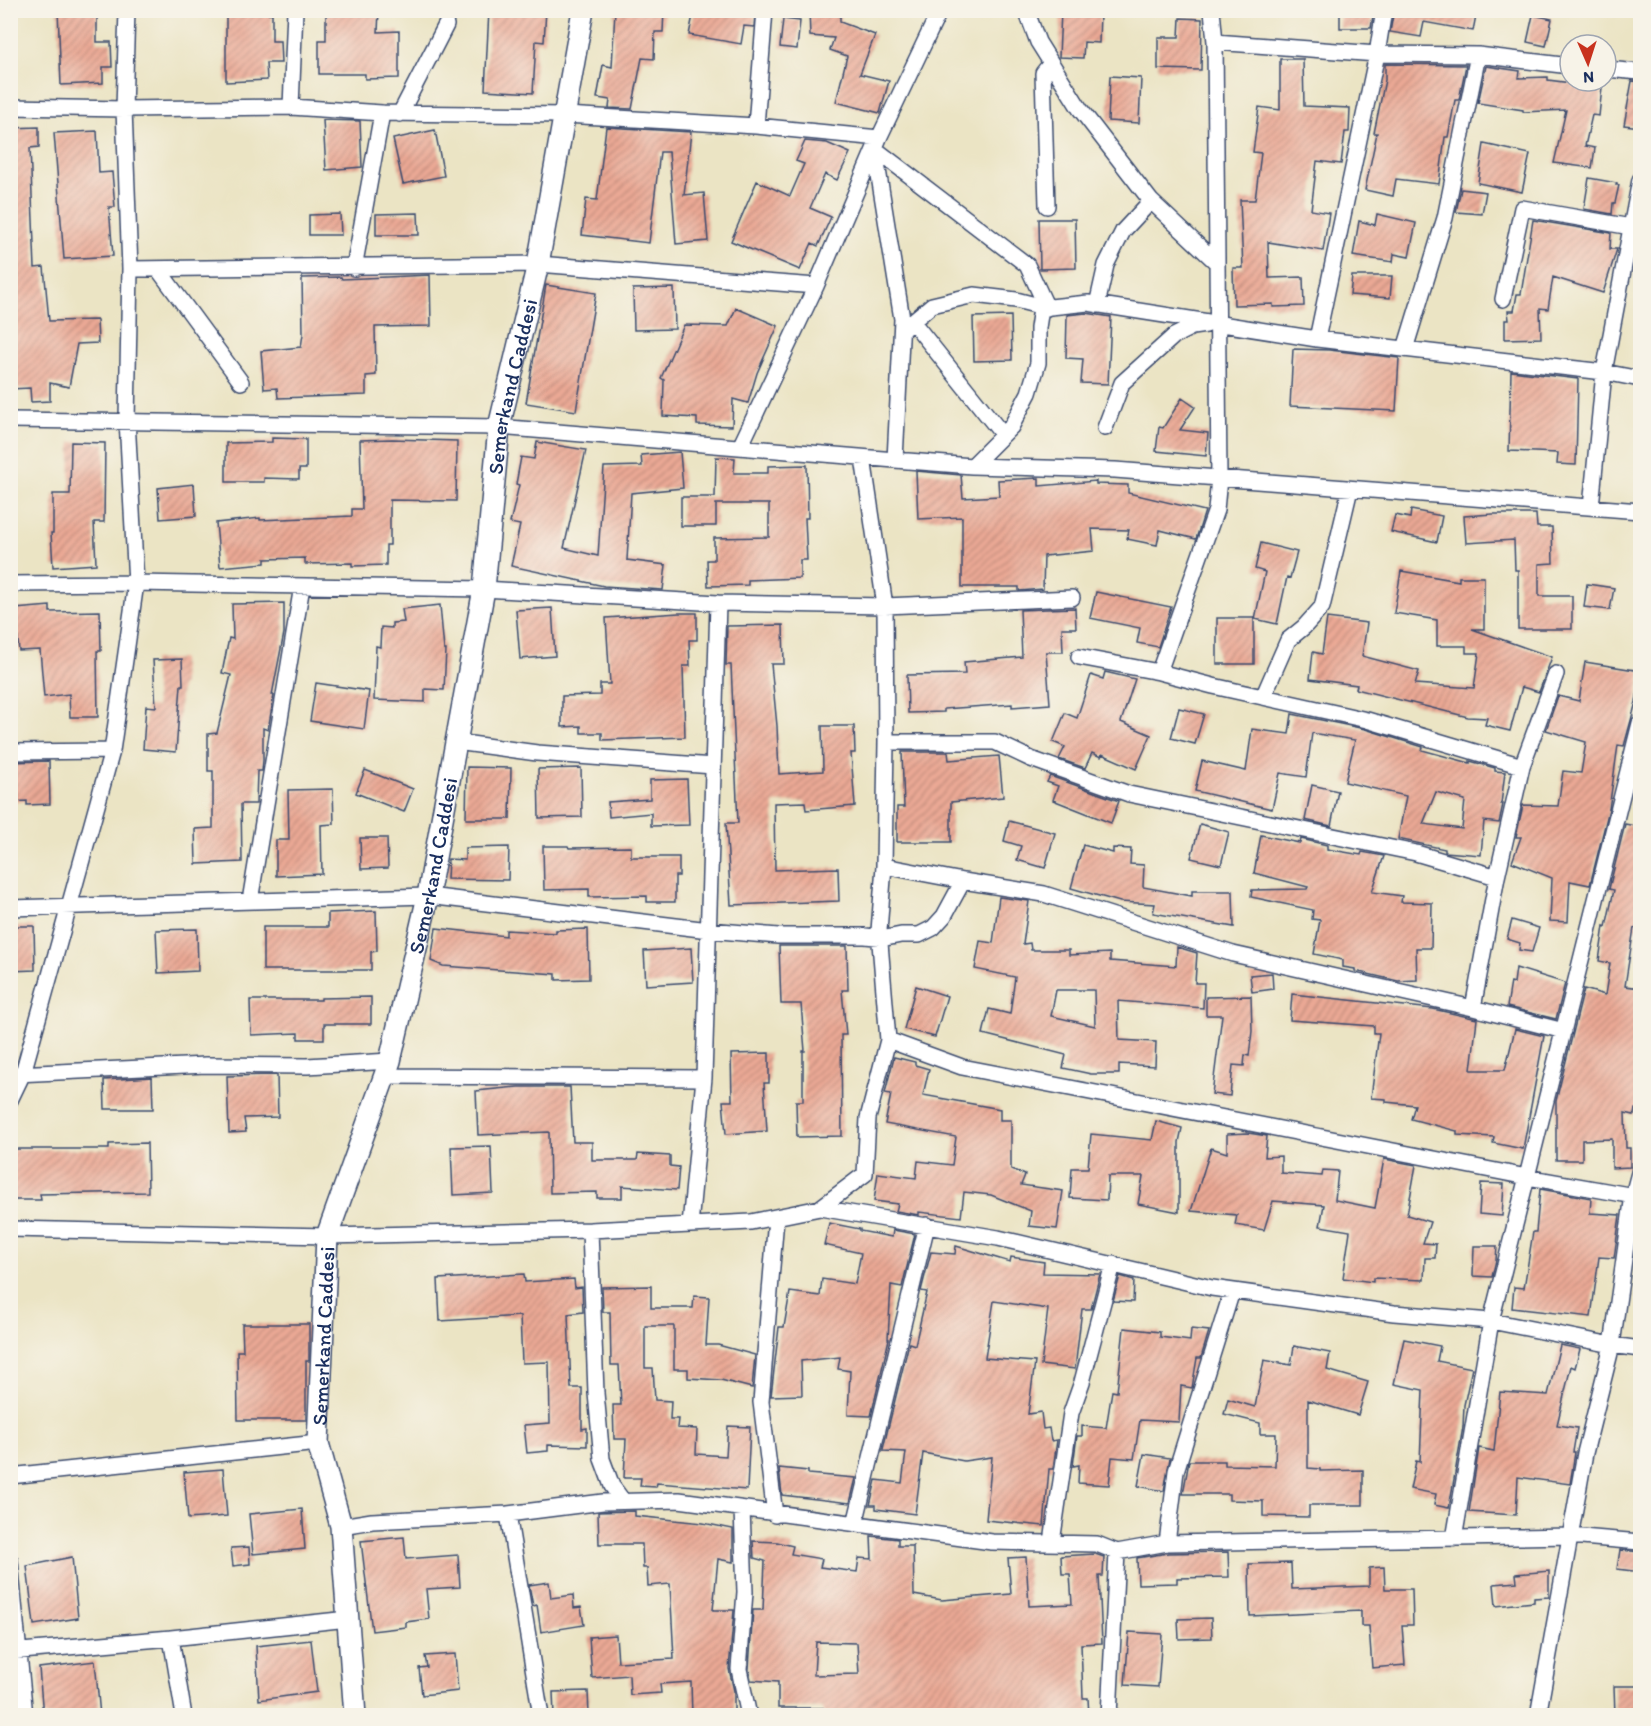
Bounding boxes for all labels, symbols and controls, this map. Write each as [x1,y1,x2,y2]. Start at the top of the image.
north arrow [1558,33,1618,93]
text: N [1583,68,1595,87]
street label: Semerkand Caddesi [482,296,542,475]
street label: Semerkand Caddesi [403,775,462,956]
street label: Semerkand Caddesi [306,1246,339,1426]

